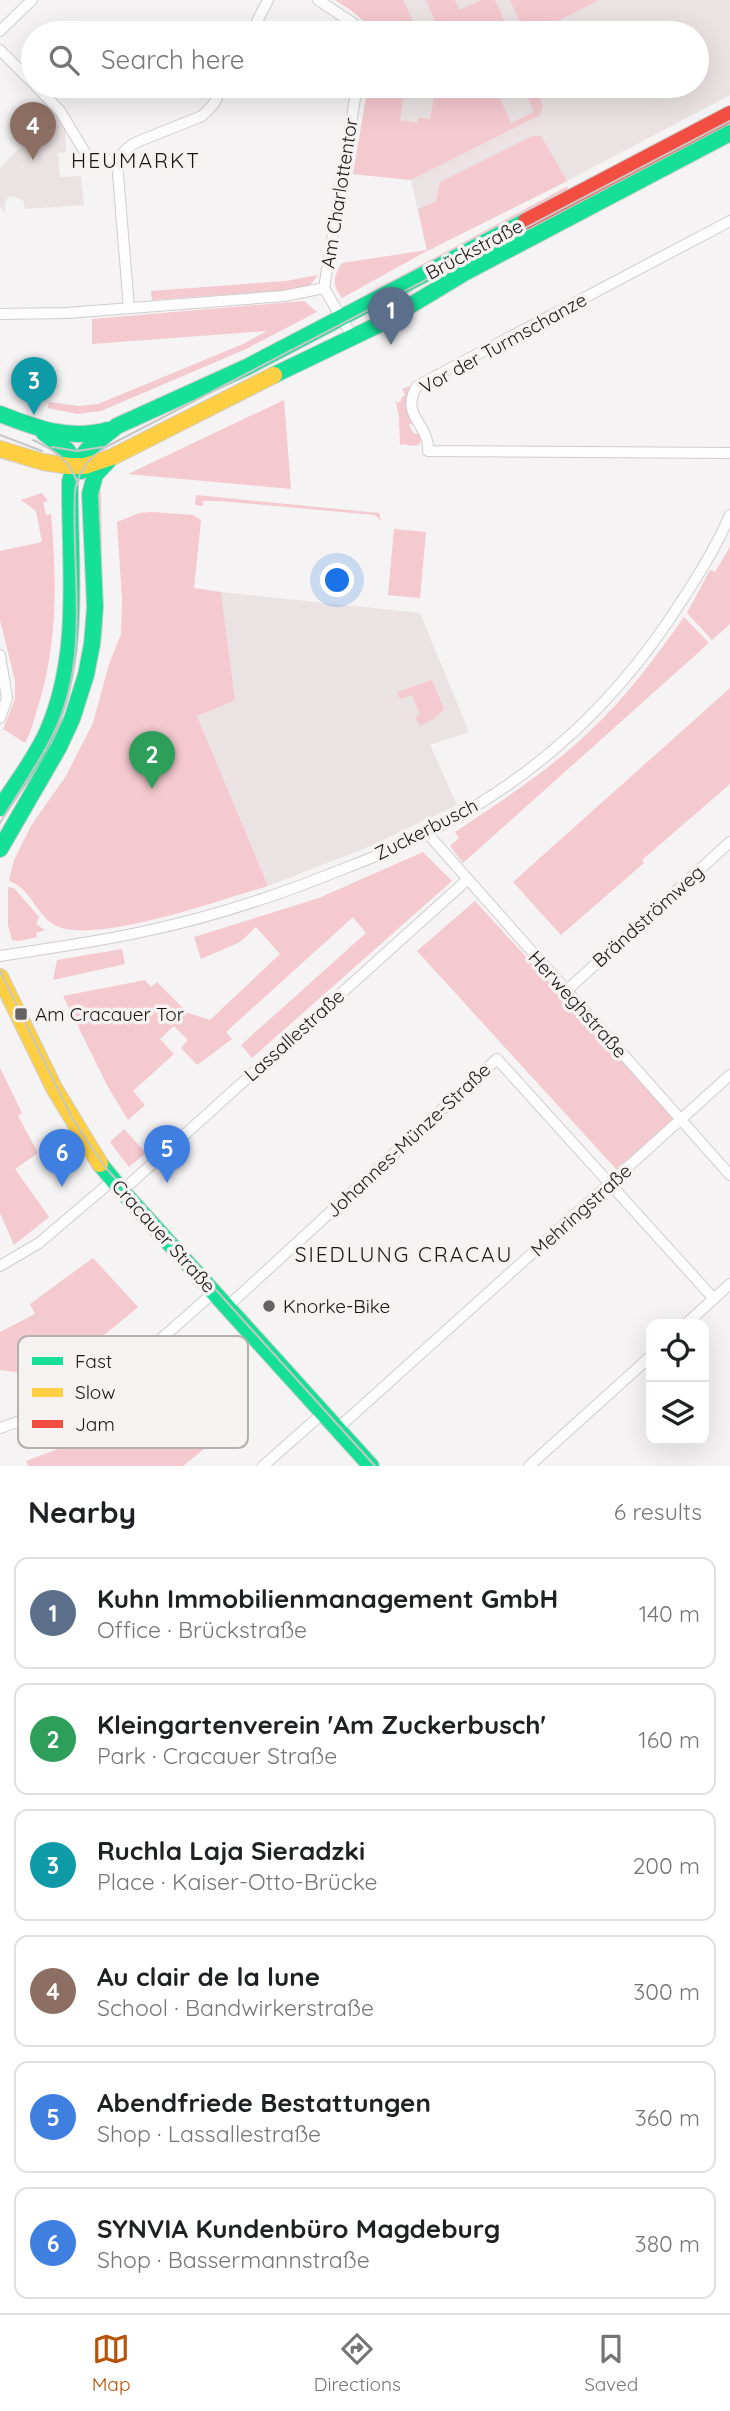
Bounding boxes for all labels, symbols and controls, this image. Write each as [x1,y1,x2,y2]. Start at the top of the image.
search box [21,21,709,98]
icon: search [45,41,83,79]
text: Search here [101,43,245,76]
pin: 4 [10,102,56,160]
street label: Am Charlottentor [315,115,363,270]
district label: HEUMARKT [71,147,201,173]
street label: Brückstraße [421,213,527,285]
pin: 1 [368,287,414,345]
street label: Vor der Turmschanze [415,287,591,399]
pin: 3 [11,357,57,415]
your location [320,563,354,597]
pin: 2 [129,731,175,789]
street label: Zuckerbusch [370,793,482,865]
street label: Brändströmweg [587,860,709,972]
street label: Herweghstraße [523,945,633,1063]
street label: Lassallestraße [239,984,349,1086]
place label: Am Cracauer Tor [35,1002,185,1026]
marker: Am Cracauer Tor [13,1006,29,1022]
street label: Johannes-Münze-Straße [321,1057,495,1223]
pin: 5 [144,1125,190,1183]
pin: 6 [39,1129,85,1187]
street label: Mehringstraße [526,1158,636,1262]
street label: Cracauer Straße [107,1174,221,1298]
district label: SIEDLUNG CRACAU [295,1241,513,1267]
place label: Knorke-Bike [283,1294,390,1318]
marker: Knorke-Bike [261,1298,277,1314]
map controls [646,1319,709,1445]
button: locate [646,1319,709,1382]
legend [18,1336,248,1448]
text: Fast [75,1349,112,1373]
text: Slow [75,1380,116,1404]
button: layers [646,1382,709,1445]
text: Jam [75,1412,115,1436]
text: Nearby [28,1493,136,1531]
text: 6 results [614,1497,702,1526]
text: Kuhn Immobilienmanagement GmbH [97,1582,558,1615]
text: 1 [49,1599,57,1628]
text: 140 m [639,1599,700,1628]
text: Office · Brückstraße [97,1615,307,1644]
text: Kleingartenverein 'Am Zuckerbusch' [97,1708,546,1741]
text: 2 [46,1725,60,1754]
text: 160 m [638,1725,700,1754]
text: Park · Cracauer Straße [97,1741,337,1770]
text: Ruchla Laja Sieradzki [97,1834,365,1867]
text: 3 [47,1851,59,1880]
text: 200 m [633,1851,700,1880]
text: Place · Kaiser-Otto-Brücke [97,1867,377,1896]
text: Au clair de la lune [97,1960,320,1993]
text: 4 [46,1977,60,2006]
text: 300 m [633,1977,700,2006]
text: School · Bandwirkerstraße [97,1993,374,2022]
text: Abendfriede Bestattungen [97,2086,431,2119]
text: 5 [46,2103,60,2132]
text: 360 m [635,2103,700,2132]
text: Shop · Lassallestraße [97,2119,321,2148]
text: SYNVIA Kundenbüro Magdeburg [97,2212,500,2245]
text: 6 [47,2229,59,2258]
text: 380 m [635,2229,700,2258]
text: Shop · Bassermannstraße [97,2245,370,2274]
tab: Map [92,2330,130,2396]
tab: Directions [314,2330,401,2396]
tab: Saved [584,2330,638,2396]

